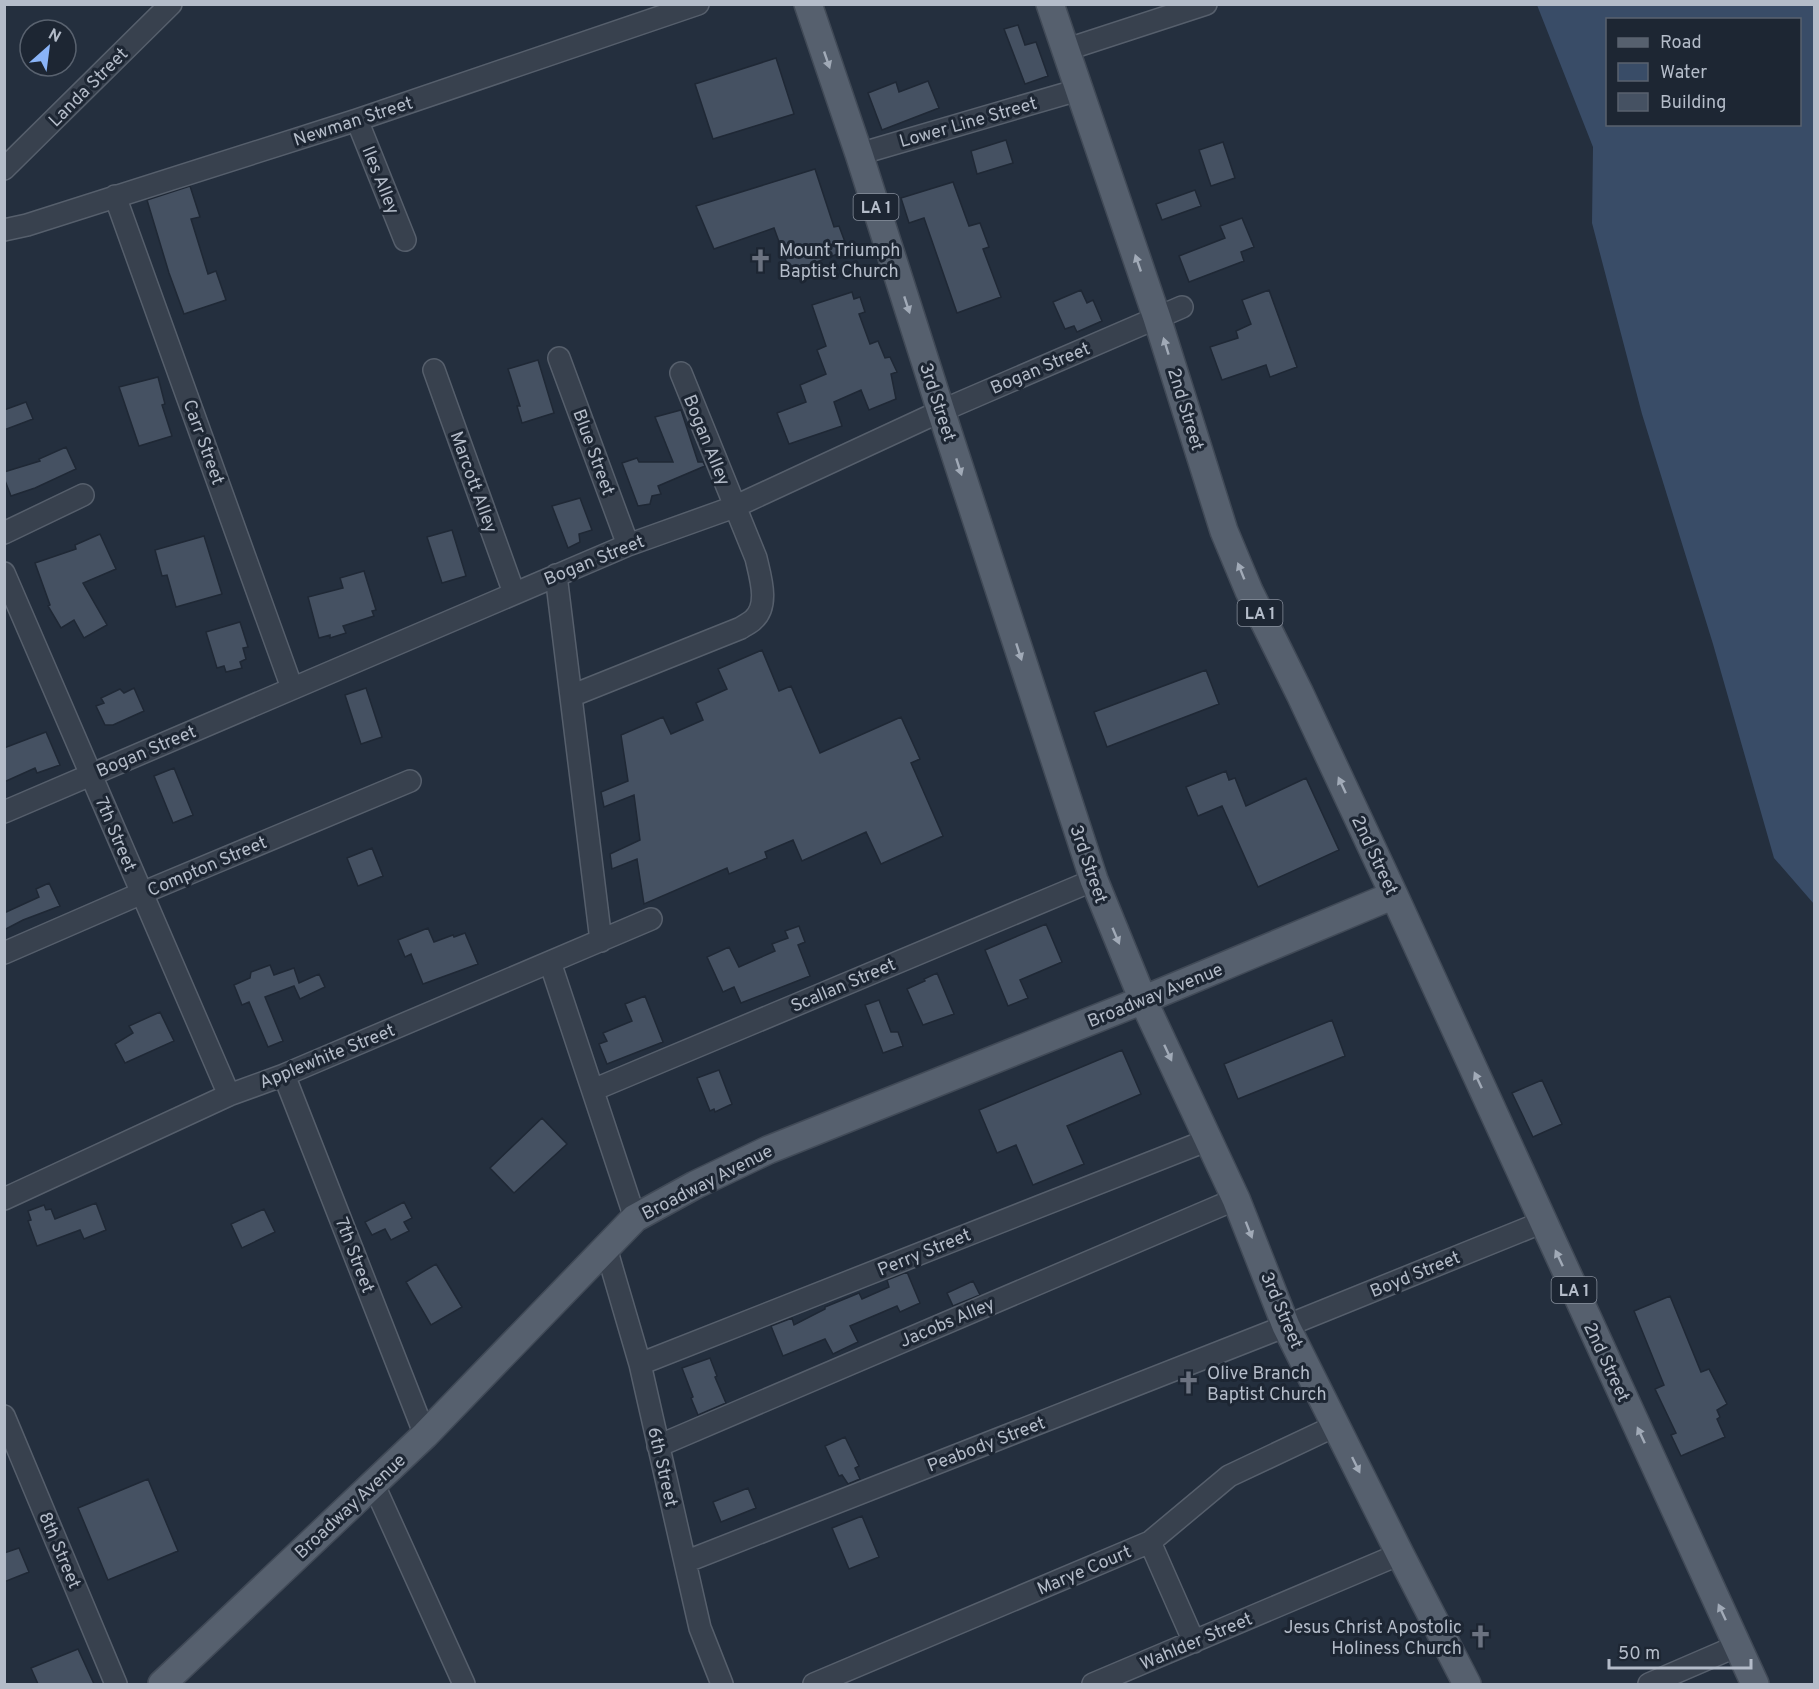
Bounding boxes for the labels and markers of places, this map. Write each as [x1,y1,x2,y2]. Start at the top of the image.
place label: Mount Triumph Baptist Church [779,240,900,284]
church icon: Mount Triumph Baptist Church [748,247,774,273]
place label: Olive Branch Baptist Church [1207,1363,1327,1407]
church icon: Olive Branch Baptist Church [1176,1370,1202,1396]
place label: Jesus Christ Apostolic Holiness Church [1284,1617,1462,1661]
church icon: Jesus Christ Apostolic Holiness Church [1467,1624,1493,1650]

